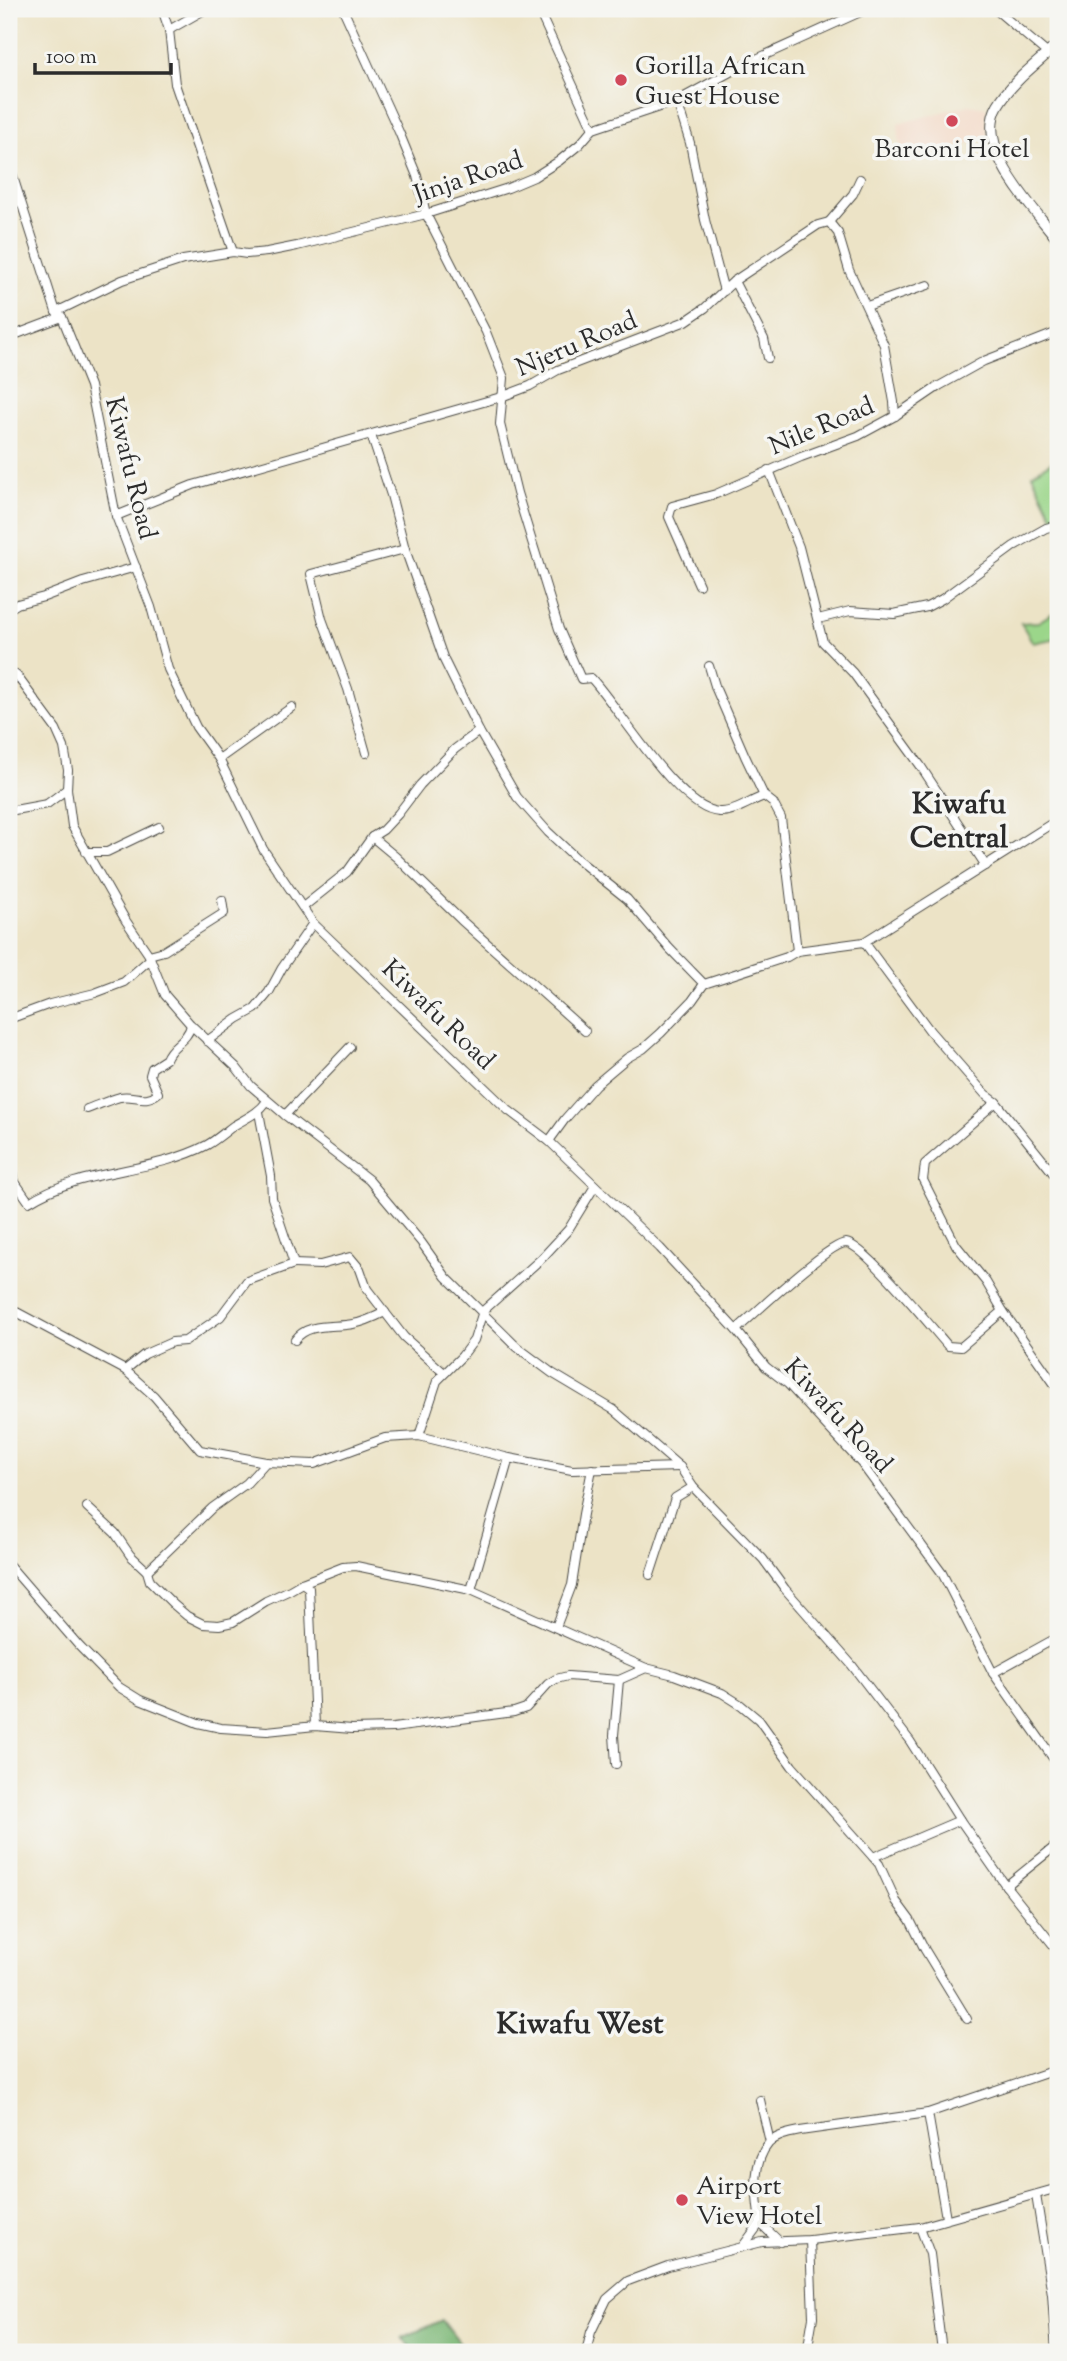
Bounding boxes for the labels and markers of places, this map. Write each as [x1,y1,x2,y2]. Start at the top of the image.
place label: Gorilla African Guest House [635,49,806,116]
marker: Gorilla African Guest House [613,72,629,88]
marker: Barconi Hotel [944,113,960,129]
place label: Barconi Hotel [875,132,1029,169]
place label: Airport View Hotel [696,2169,822,2236]
marker: Airport View Hotel [674,2192,690,2208]

